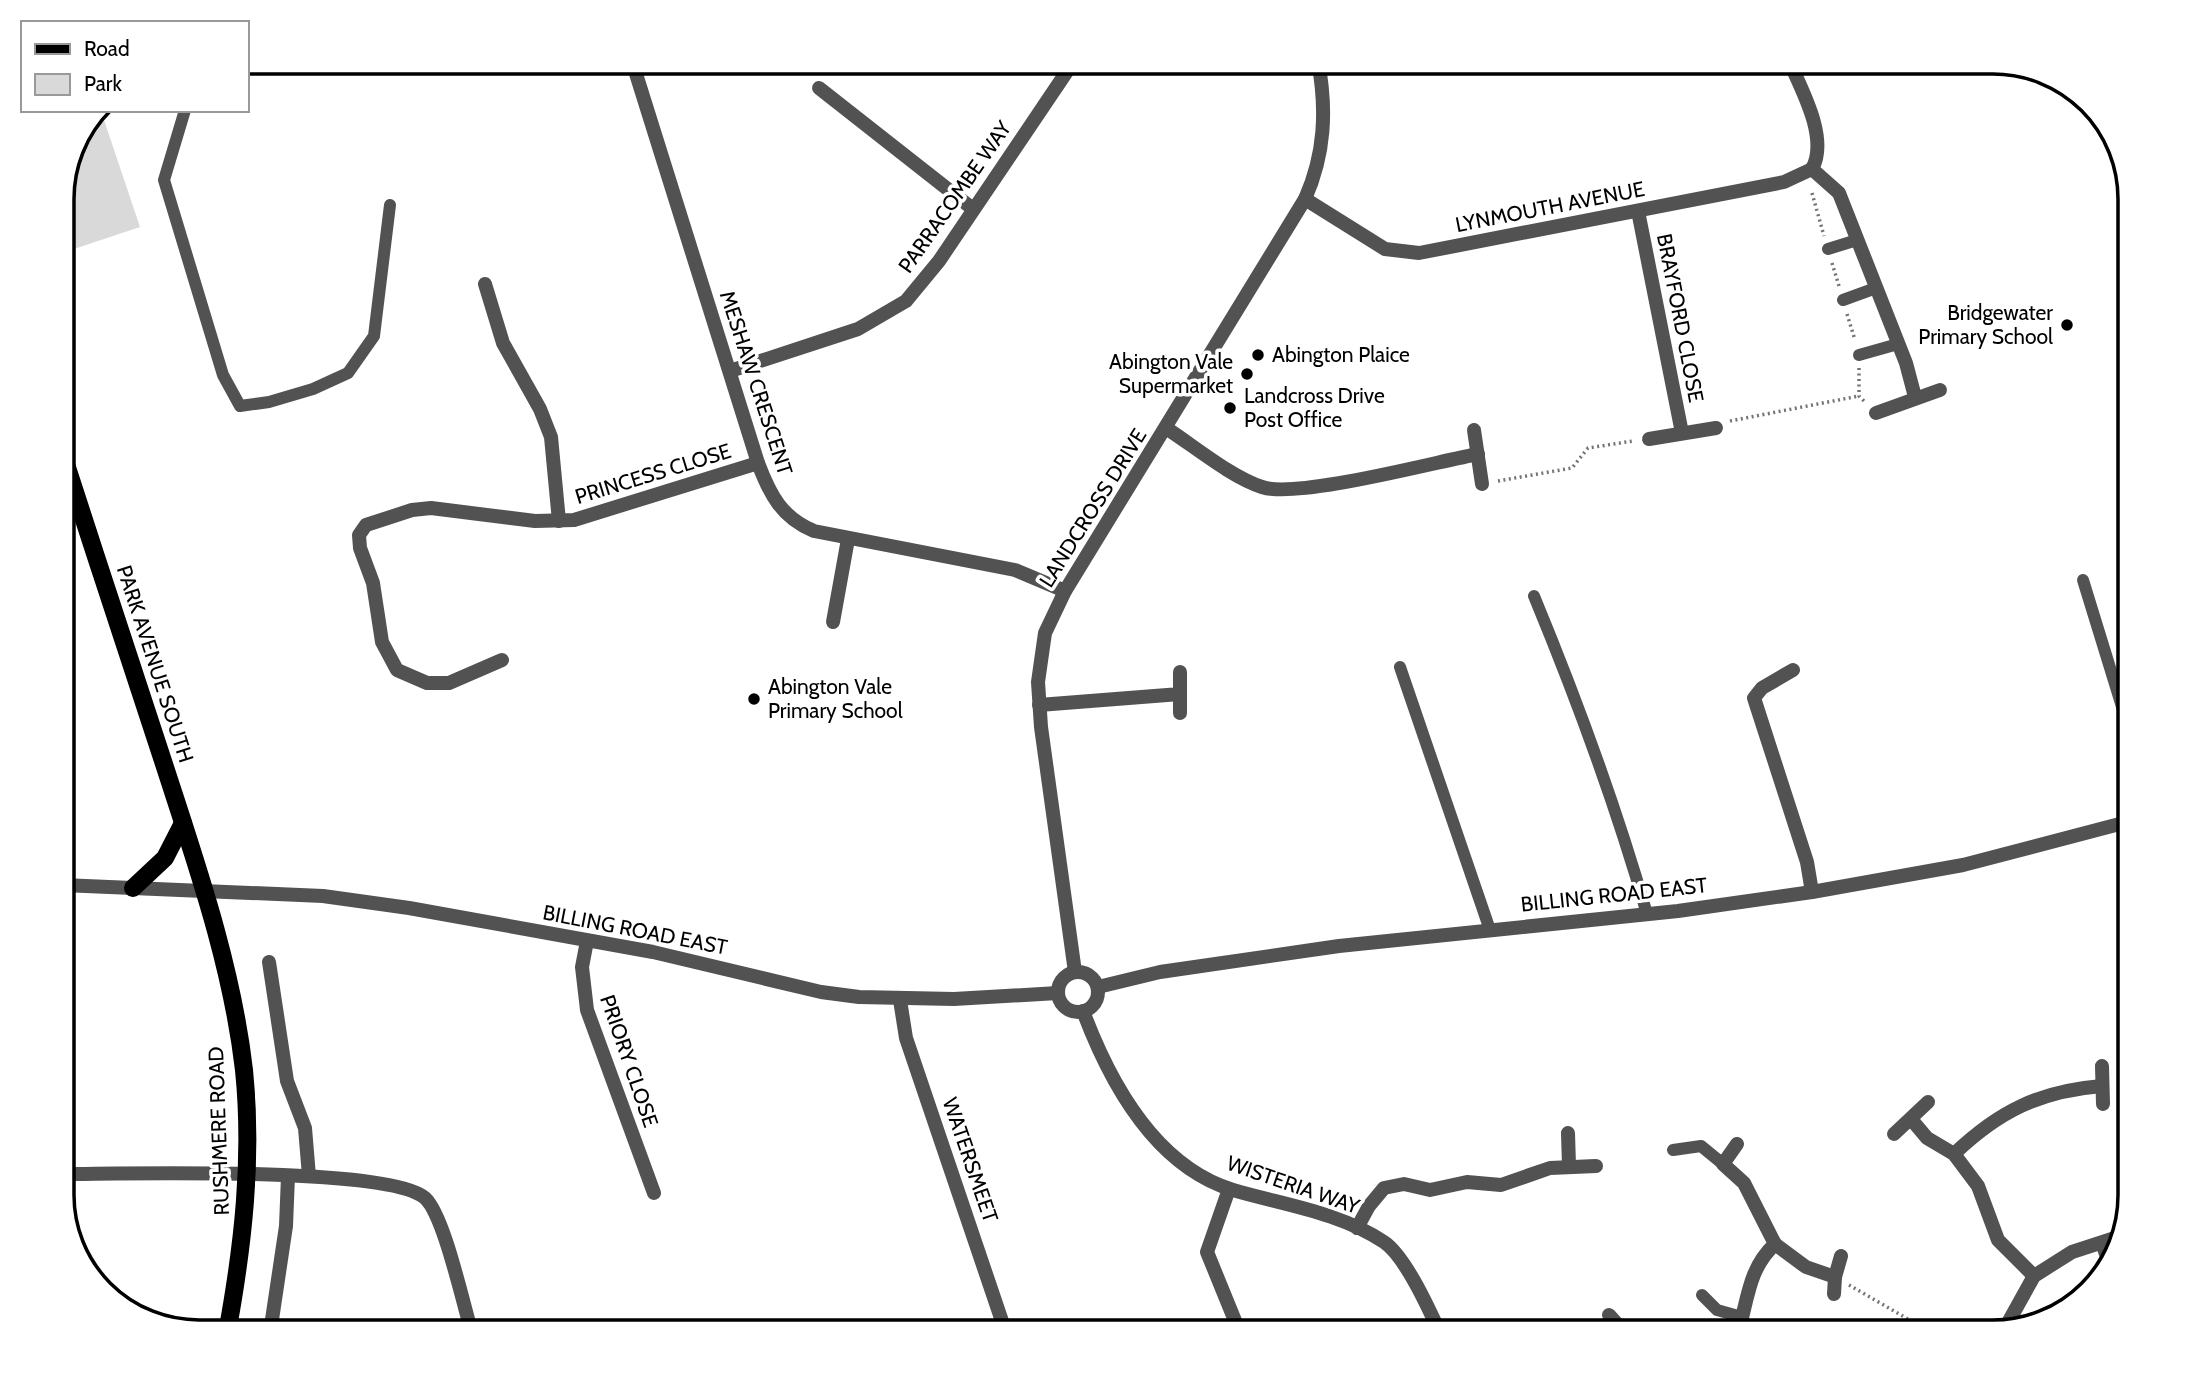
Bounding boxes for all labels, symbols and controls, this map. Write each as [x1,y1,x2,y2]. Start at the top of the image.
legend [21,21,248,112]
text: Road [84,36,130,61]
text: Park [84,71,122,96]
street label: PARRACOMBE WAY [893,115,1017,277]
street label: LYNMOUTH AVENUE [1453,176,1647,237]
street label: BRAYFORD CLOSE [1652,231,1709,404]
street label: MESHAW CRESCENT [715,287,798,478]
place label: Bridgewater Primary School [1918,300,2053,349]
marker: Bridgewater Primary School [2059,317,2075,333]
place label: Abington Plaice [1272,342,1410,367]
marker: Abington Plaice [1250,347,1266,363]
place label: Abington Vale Supermarket [1109,349,1233,398]
marker: Abington Vale Supermarket [1239,366,1255,382]
place label: Landcross Drive Post Office [1244,383,1385,432]
marker: Landcross Drive Post Office [1222,400,1238,416]
street label: LANDCROSS DRIVE [1034,424,1151,592]
street label: PRINCESS CLOSE [572,438,734,509]
street label: PARK AVENUE SOUTH [112,562,199,766]
place label: Abington Vale Primary School [768,674,903,723]
marker: Abington Vale Primary School [746,691,762,707]
street label: BILLING ROAD EAST [1519,872,1708,917]
street label: BILLING ROAD EAST [541,899,729,960]
street label: PRIORY CLOSE [595,991,664,1130]
street label: RUSHMERE ROAD [203,1046,234,1216]
street label: WATERSMEET [937,1094,1003,1225]
street label: WISTERIA WAY [1224,1150,1364,1219]

